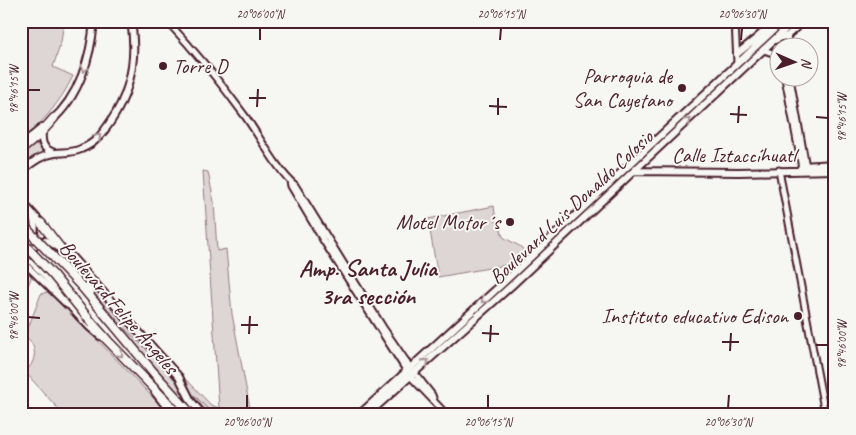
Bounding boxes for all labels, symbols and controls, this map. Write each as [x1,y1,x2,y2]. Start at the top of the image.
text: 20°06'00"N [236,6,285,22]
text: 20°06'15"N [477,6,526,22]
text: 20°06'30"N [718,6,767,22]
north arrow [768,38,818,88]
place label: Torre D [173,53,229,79]
text: N [798,58,815,69]
marker: Torre D [157,60,169,72]
text: 98°46'15"W [6,63,22,114]
place label: Parroquia de San Cayetano [573,63,675,113]
one-way arrow [80,64,90,73]
marker: Parroquia de San Cayetano [676,82,688,94]
text: 98°46'15"W [834,91,850,142]
one-way arrow [682,118,691,127]
street label: Boulevard Luis Donaldo Colosio [484,123,660,290]
one-way arrow [92,134,101,143]
street label: Calle Iztaccíhuatl [672,142,800,168]
place label: Motel Motor´s [396,209,502,235]
marker: Motel Motor´s [504,216,516,228]
street label: Boulevard Felipe Ángeles [54,235,185,381]
district label: Amp. Santa Julia 3ra sección [299,253,439,311]
text: 98°46'00"W [6,290,22,341]
one-way arrow [481,294,490,303]
place label: Instituto educativo Edison [602,303,790,329]
marker: Instituto educativo Edison [792,310,804,322]
text: 98°46'00"W [834,318,850,369]
one-way arrow [115,348,124,357]
one-way arrow [421,358,430,367]
text: 20°06'00"N [223,414,272,430]
text: 20°06'15"N [464,414,513,430]
text: 20°06'30"N [704,414,753,430]

